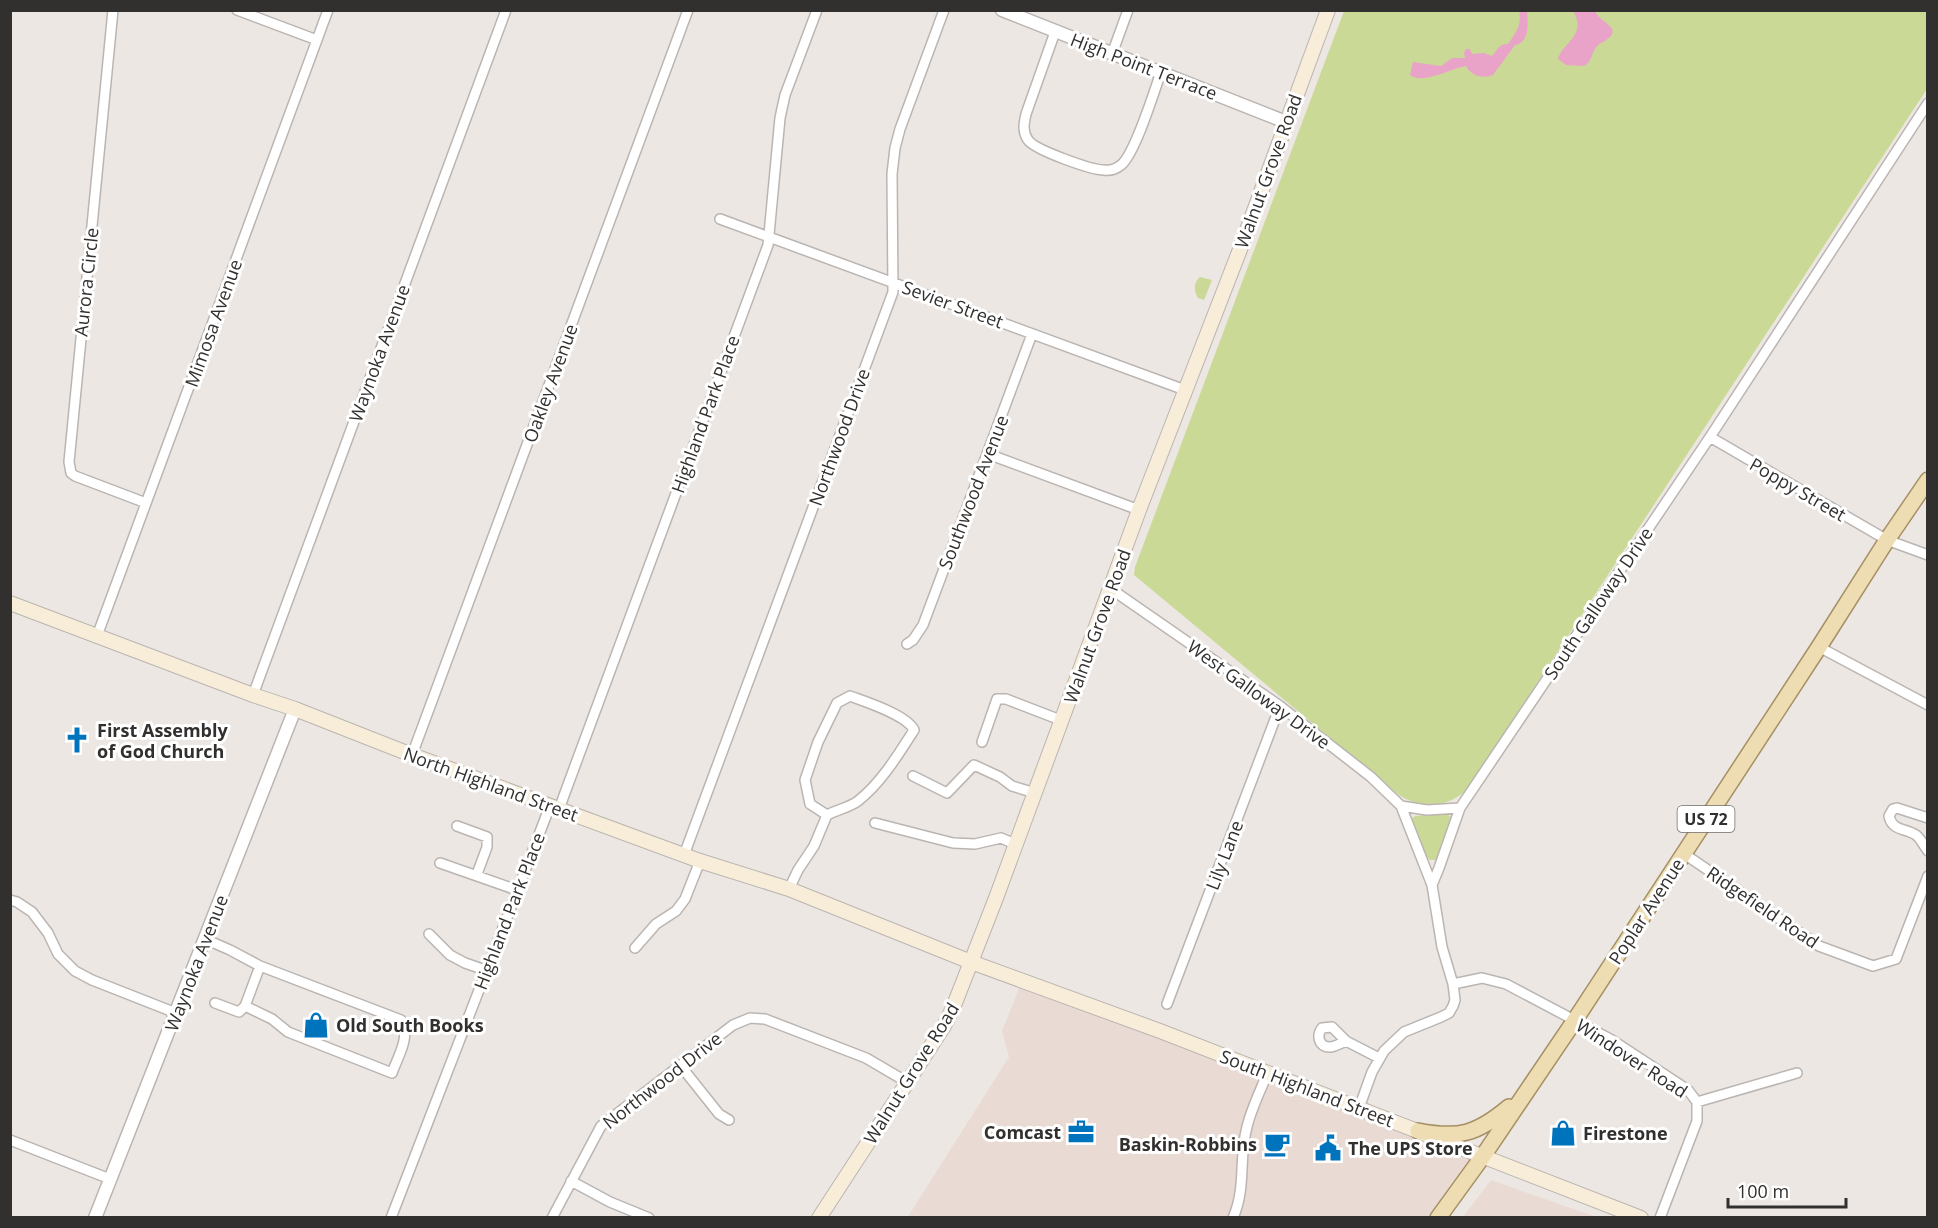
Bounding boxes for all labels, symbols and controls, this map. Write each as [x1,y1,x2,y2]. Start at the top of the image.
street label: High Point Terrace [1067,27,1221,105]
street label: Walnut Grove Road [1229,91,1307,251]
street label: Aurora Circle [68,226,104,338]
street label: Mimosa Avenue [179,256,247,390]
street label: Sevier Street [899,275,1007,333]
street label: Waynoka Avenue [343,281,415,425]
street label: Oakley Avenue [517,320,583,446]
street label: Highland Park Place [665,332,745,496]
street label: Northwood Drive [803,365,875,509]
street label: Southwood Avenue [933,412,1013,572]
street label: Poppy Street [1745,452,1851,526]
street label: South Galloway Drive [1538,522,1658,684]
street label: Walnut Grove Road [1058,546,1136,706]
street label: West Galloway Drive [1183,634,1335,754]
place label: First Assembly of God Church [97,718,228,763]
church icon: First Assembly of God Church [62,725,92,755]
street label: North Highland Street [400,741,582,827]
road number: US 72 [1678,806,1734,832]
street label: Lily Lane [1200,817,1248,893]
street label: Highland Park Place [468,829,550,993]
street label: Poplar Avenue [1603,853,1689,969]
street label: Ridgefield Road [1702,861,1824,953]
street label: Waynoka Avenue [159,891,233,1035]
street label: Walnut Grove Road [858,998,964,1148]
shop icon: Old South Books [301,1010,331,1040]
place label: Old South Books [336,1013,484,1037]
street label: Windover Road [1572,1013,1692,1103]
street label: Northwood Drive [598,1026,726,1134]
street label: South Highland Street [1217,1044,1397,1132]
office icon: Comcast [1066,1117,1096,1147]
shop icon: Firestone [1548,1118,1578,1148]
place label: Comcast [984,1120,1061,1144]
place label: Firestone [1583,1121,1668,1145]
cafe icon: Baskin-Robbins [1262,1129,1292,1159]
place label: Baskin-Robbins [1119,1132,1257,1156]
public building icon: The UPS Store [1313,1133,1343,1163]
place label: The UPS Store [1348,1136,1473,1160]
scale bar [1728,1171,1846,1209]
text: 100 m [1737,1179,1789,1203]

